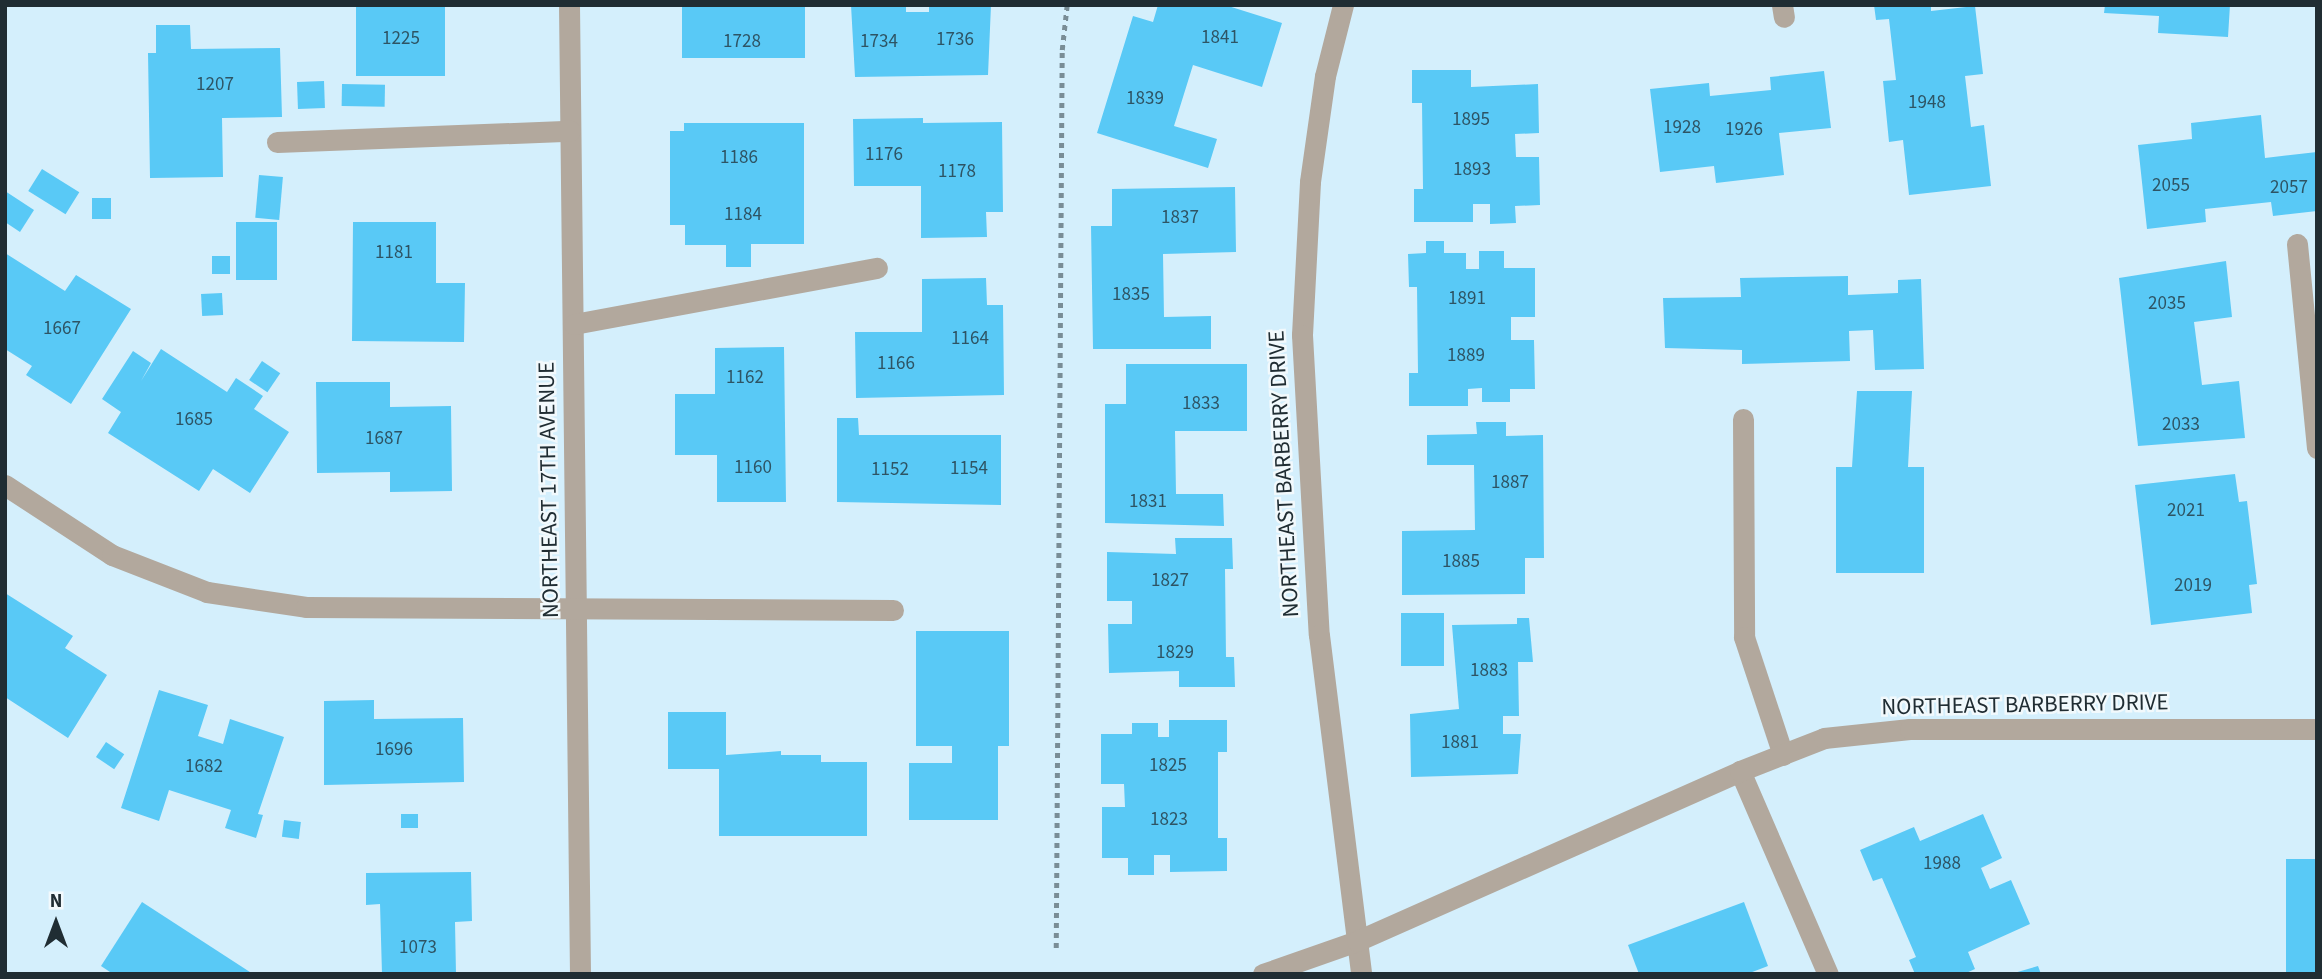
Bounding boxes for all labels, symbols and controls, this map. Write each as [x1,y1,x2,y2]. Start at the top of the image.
house number: 1841 [1201,27,1239,49]
house number: 1225 [382,28,420,50]
house number: 1736 [936,29,974,51]
house number: 1728 [723,31,761,53]
house number: 1734 [860,31,898,53]
house number: 1207 [196,74,234,96]
house number: 1839 [1126,88,1164,110]
house number: 1948 [1908,92,1946,114]
house number: 1895 [1452,109,1490,131]
house number: 1928 [1663,117,1701,139]
house number: 1926 [1725,119,1763,141]
house number: 1176 [865,144,903,166]
house number: 1186 [720,147,758,169]
house number: 1893 [1453,159,1491,181]
house number: 1178 [938,161,976,183]
house number: 2055 [2152,175,2190,197]
house number: 2057 [2270,177,2308,199]
house number: 1184 [724,204,762,226]
house number: 1837 [1161,207,1199,229]
house number: 1181 [375,242,413,264]
house number: 1835 [1112,284,1150,306]
house number: 1891 [1448,288,1486,310]
house number: 2035 [2148,293,2186,315]
house number: 1667 [43,318,81,340]
house number: 1164 [951,328,989,350]
street label: NORTHEAST BARBERRY DRIVE [1263,330,1305,618]
house number: 1889 [1447,345,1485,367]
house number: 1166 [877,353,915,375]
street label: NORTHEAST 17TH AVENUE [533,362,565,618]
house number: 1162 [726,367,764,389]
house number: 1833 [1182,393,1220,415]
house number: 1685 [175,409,213,431]
house number: 2033 [2162,414,2200,436]
house number: 1687 [365,428,403,450]
house number: 1160 [734,457,772,479]
house number: 1154 [950,458,988,480]
house number: 1152 [871,459,909,481]
house number: 1887 [1491,472,1529,494]
house number: 1831 [1129,491,1167,513]
house number: 2021 [2167,500,2205,522]
house number: 1885 [1442,551,1480,573]
house number: 1827 [1151,570,1189,592]
house number: 2019 [2174,575,2212,597]
house number: 1829 [1156,642,1194,664]
house number: 1883 [1470,660,1508,682]
street label: NORTHEAST BARBERRY DRIVE [1881,689,2169,721]
house number: 1881 [1441,732,1479,754]
house number: 1696 [375,739,413,761]
house number: 1825 [1149,755,1187,777]
house number: 1682 [185,756,223,778]
house number: 1823 [1150,809,1188,831]
house number: 1988 [1923,853,1961,875]
north arrow [21,888,91,958]
text: N [50,888,62,915]
house number: 1073 [399,937,437,959]

